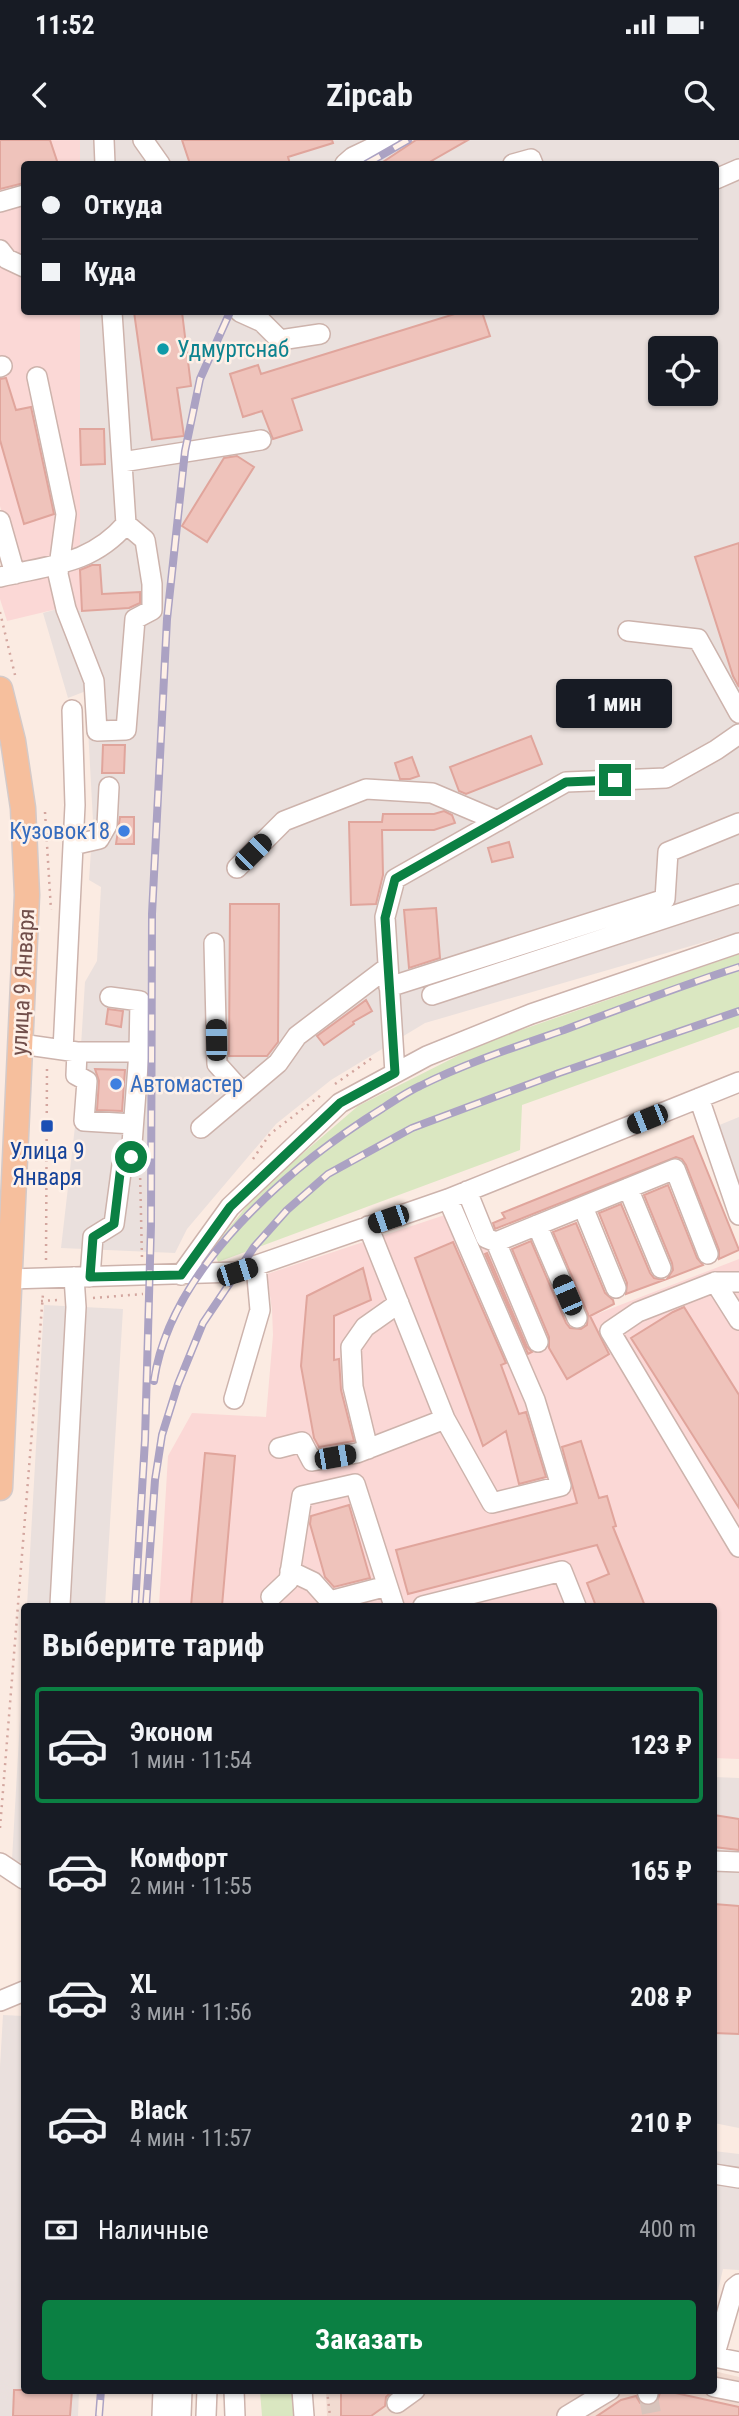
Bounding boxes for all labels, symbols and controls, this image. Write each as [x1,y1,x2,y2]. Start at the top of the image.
text: 11:52 [35,10,95,40]
icon: back [21,76,59,114]
text: Zipcab [326,76,413,114]
icon: search [680,76,718,114]
text: Откуда [84,190,162,220]
text: Куда [84,257,136,287]
place label: Удмуртснаб [177,336,289,363]
map controls [648,336,718,406]
button: locate [648,336,718,406]
marker: Удмуртснаб [155,341,171,357]
callout: 1 мин [557,678,673,728]
text: 1 мин [586,690,642,717]
route end [599,764,631,796]
place label: Кузовок18 [9,818,110,845]
marker: Кузовок18 [116,823,132,839]
car [231,830,276,874]
street label: улица 9 Января [6,908,40,1056]
car [206,1019,227,1061]
place label: Автомастер [130,1071,243,1098]
marker: Автомастер [108,1076,124,1092]
car [624,1101,671,1137]
marker: Улица 9 Января [39,1118,55,1134]
place label: Улица 9 Января [10,1138,85,1191]
route start [115,1141,147,1173]
car [365,1202,412,1236]
car [214,1256,261,1288]
car [550,1272,585,1318]
car [313,1443,358,1471]
text: Выберите тариф [42,1626,264,1664]
icon: car [46,1714,109,1777]
text: Эконом [130,1717,213,1747]
text: 123 ₽ [630,1730,692,1760]
text: 1 мин · 11:54 [130,1747,252,1774]
icon: car [46,1840,109,1903]
text: Комфорт [130,1843,228,1873]
text: 165 ₽ [630,1856,692,1886]
text: 2 мин · 11:55 [130,1873,252,1900]
icon: car [46,1966,109,2029]
text: XL [130,1969,157,1999]
text: 208 ₽ [630,1982,692,2012]
text: 3 мин · 11:56 [130,1999,252,2026]
icon: car [46,2092,109,2155]
text: Black [130,2095,188,2125]
text: 210 ₽ [630,2108,692,2138]
text: 4 мин · 11:57 [130,2125,252,2152]
icon: cash [42,2211,80,2249]
text: Наличные [98,2215,209,2245]
text: 400 m [639,2216,696,2243]
button: Заказать [42,2300,696,2380]

